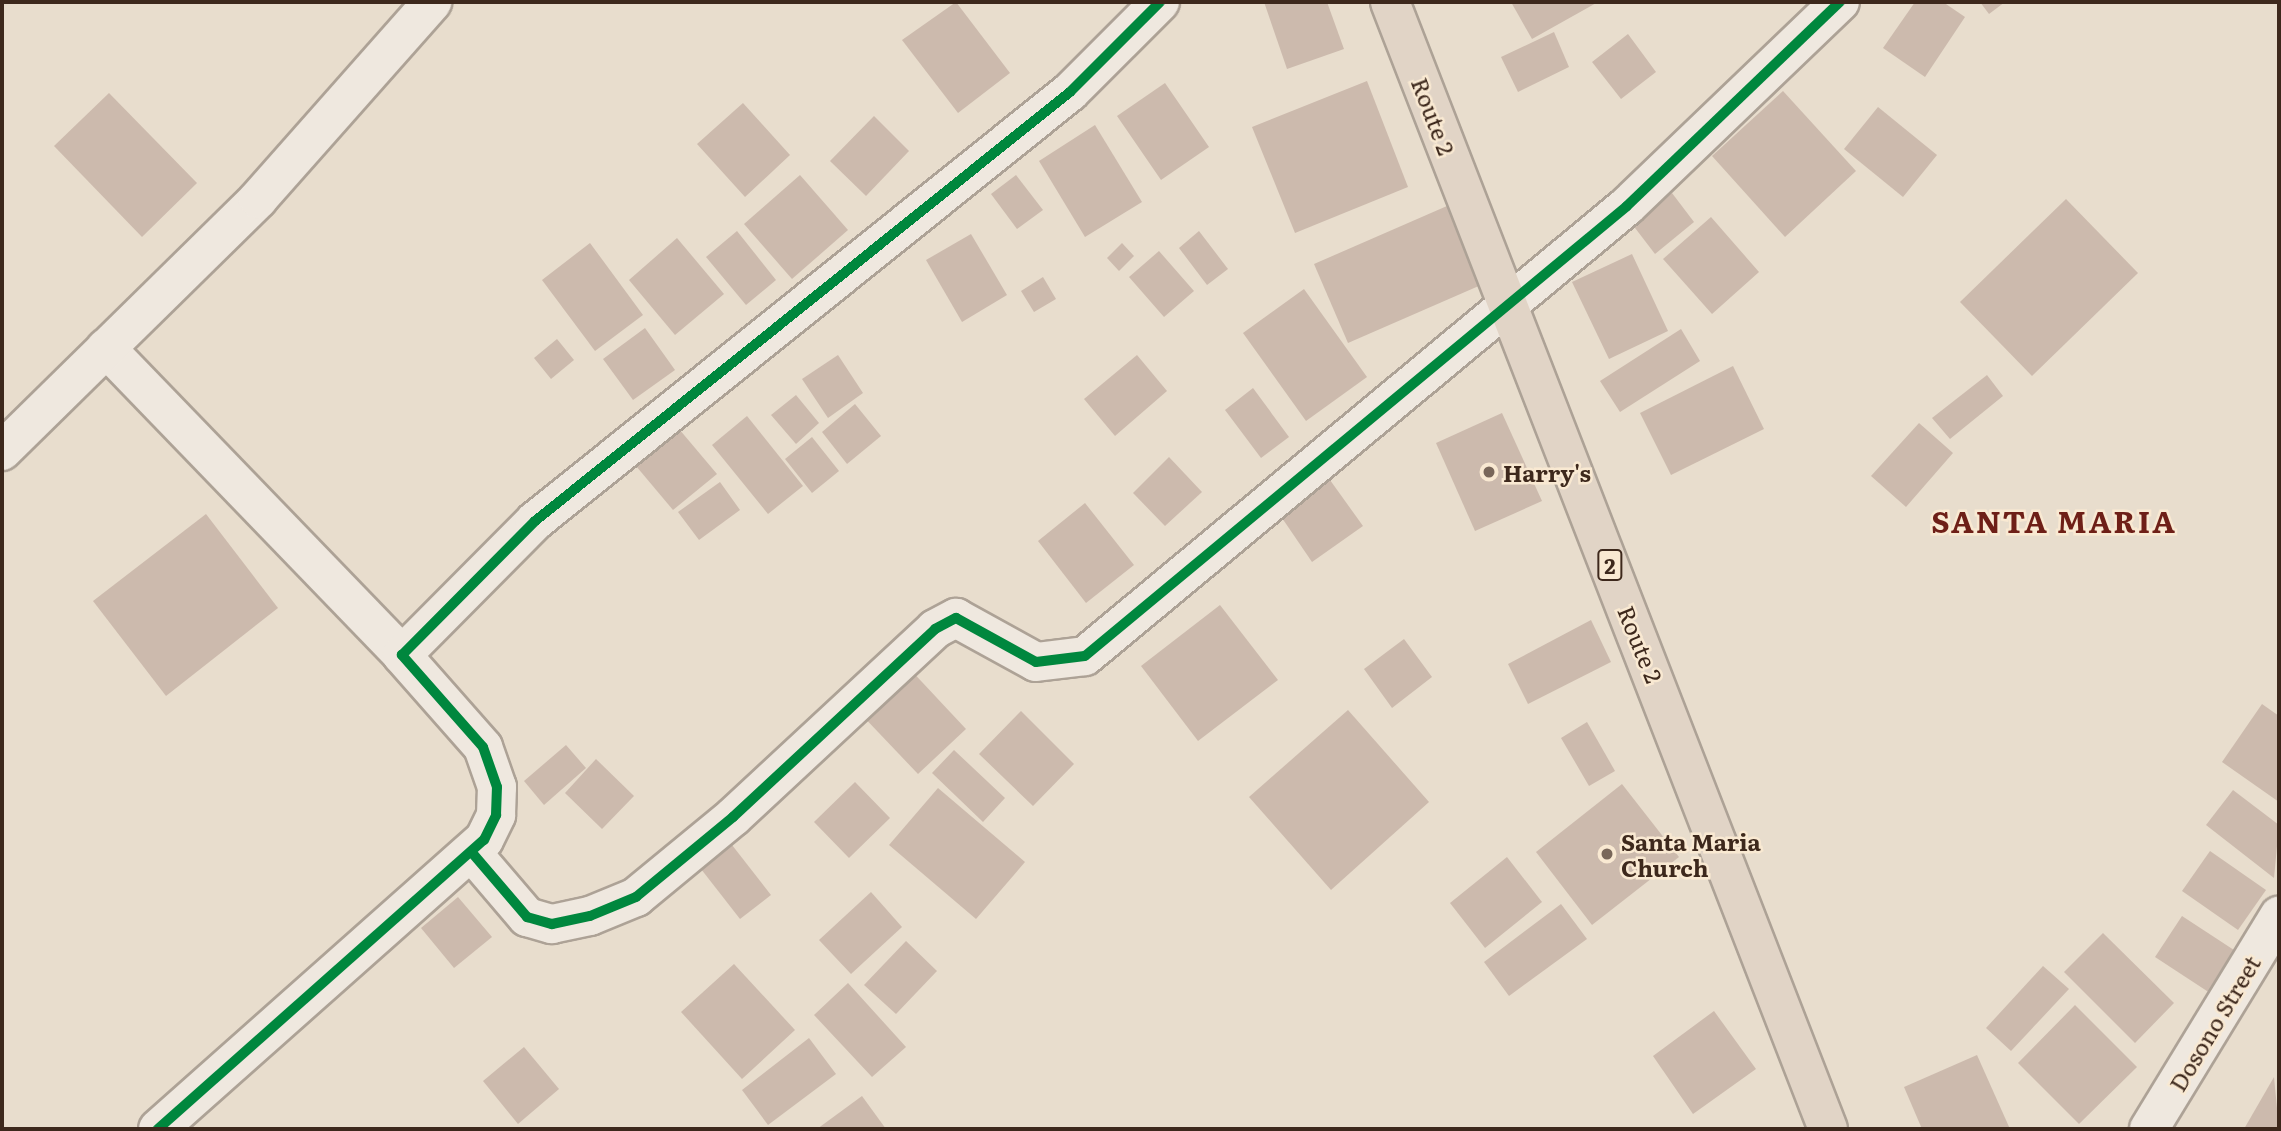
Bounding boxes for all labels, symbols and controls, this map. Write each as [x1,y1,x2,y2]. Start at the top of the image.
street label: Route 2 [1407,73,1461,159]
place label: Harry's [1503,458,1591,486]
marker: Harry's [1481,464,1497,480]
district label: SANTA MARIA [1933,502,2175,538]
road number: 2 [1596,548,1624,582]
street label: Route 2 [1613,601,1669,687]
place label: Santa Maria Church [1621,827,1761,881]
marker: Santa Maria Church [1599,846,1615,862]
street label: Dosono Street [2163,950,2265,1096]

